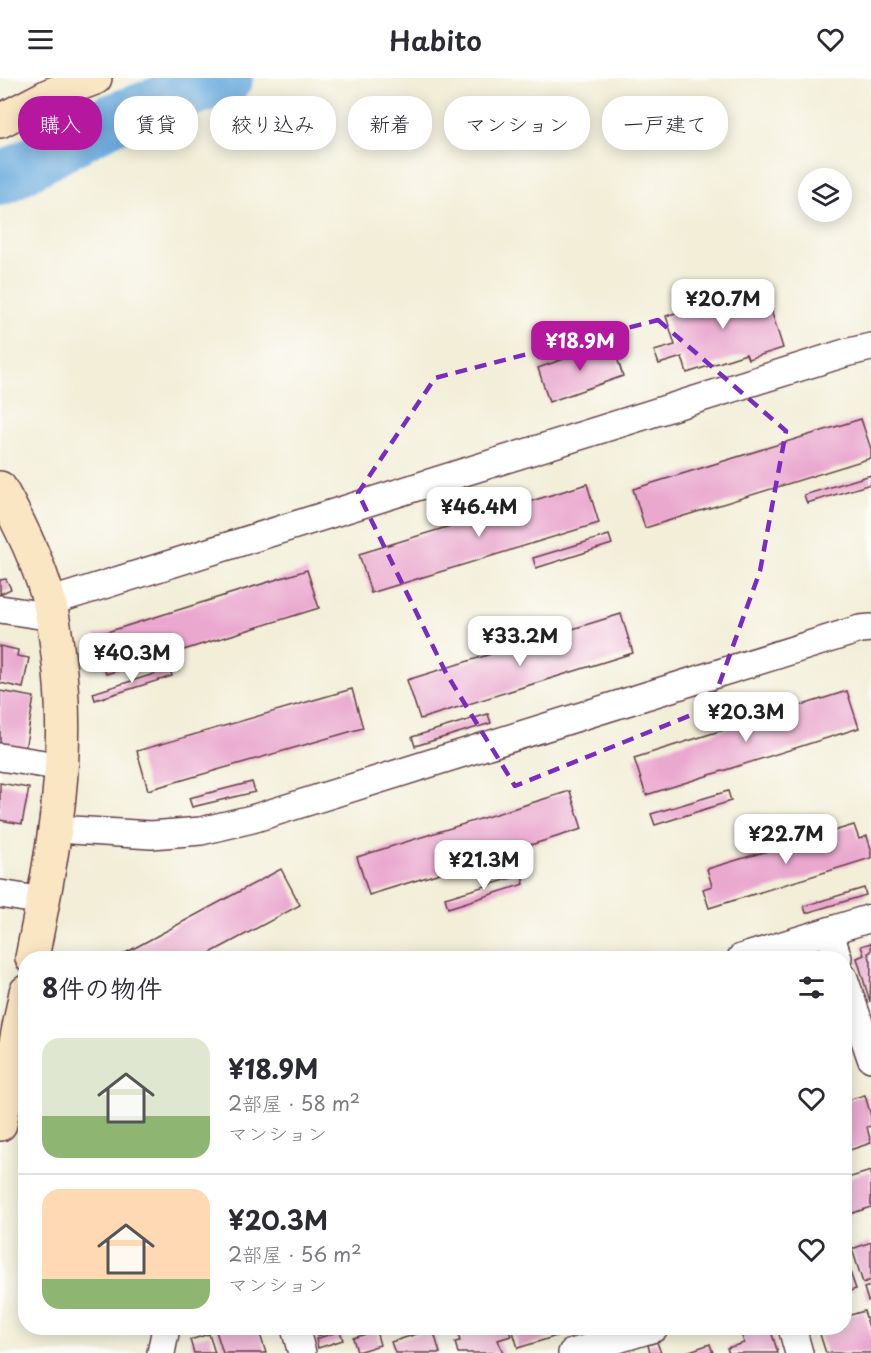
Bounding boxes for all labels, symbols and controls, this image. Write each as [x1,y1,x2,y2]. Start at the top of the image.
text: Habito [389,19,482,60]
icon: menu [24,23,57,56]
icon: heart [814,23,847,56]
chip: 購入 [18,96,102,150]
chip: 賃貸 [114,96,198,150]
chip: 絞り込み [210,96,336,150]
chip: 新着 [348,96,432,150]
chip: マンション [444,96,590,150]
chip: 一戸建て [602,96,728,150]
map controls [798,168,852,222]
button: layers [798,168,852,222]
pin: ¥20.7M [674,279,772,330]
text: ¥20.7M [685,283,761,313]
pin: ¥18.9M [531,321,629,372]
text: ¥18.9M [545,325,615,355]
pin: ¥46.4M [430,487,528,538]
text: ¥46.4M [440,491,518,521]
pin: ¥33.2M [471,616,569,667]
text: ¥33.2M [482,620,558,650]
pin: ¥40.3M [83,633,181,684]
text: ¥40.3M [93,637,171,667]
pin: ¥20.3M [697,692,795,743]
text: ¥20.3M [708,696,784,726]
pin: ¥22.7M [737,814,835,865]
text: ¥22.7M [748,818,824,848]
pin: ¥21.3M [435,840,533,891]
text: ¥21.3M [448,844,520,874]
text: 8件の物件 [42,968,162,1007]
icon: filters [795,971,828,1004]
text: ¥18.9M [228,1049,318,1088]
icon: home [90,1062,162,1134]
icon: heart [795,1082,828,1115]
text: 2部屋 · 58 m² [228,1088,360,1118]
text: マンション [228,1118,327,1148]
text: ¥20.3M [228,1200,328,1239]
icon: home [90,1213,162,1285]
icon: heart [795,1233,828,1266]
text: 2部屋 · 56 m² [228,1239,362,1269]
text: マンション [228,1269,327,1299]

